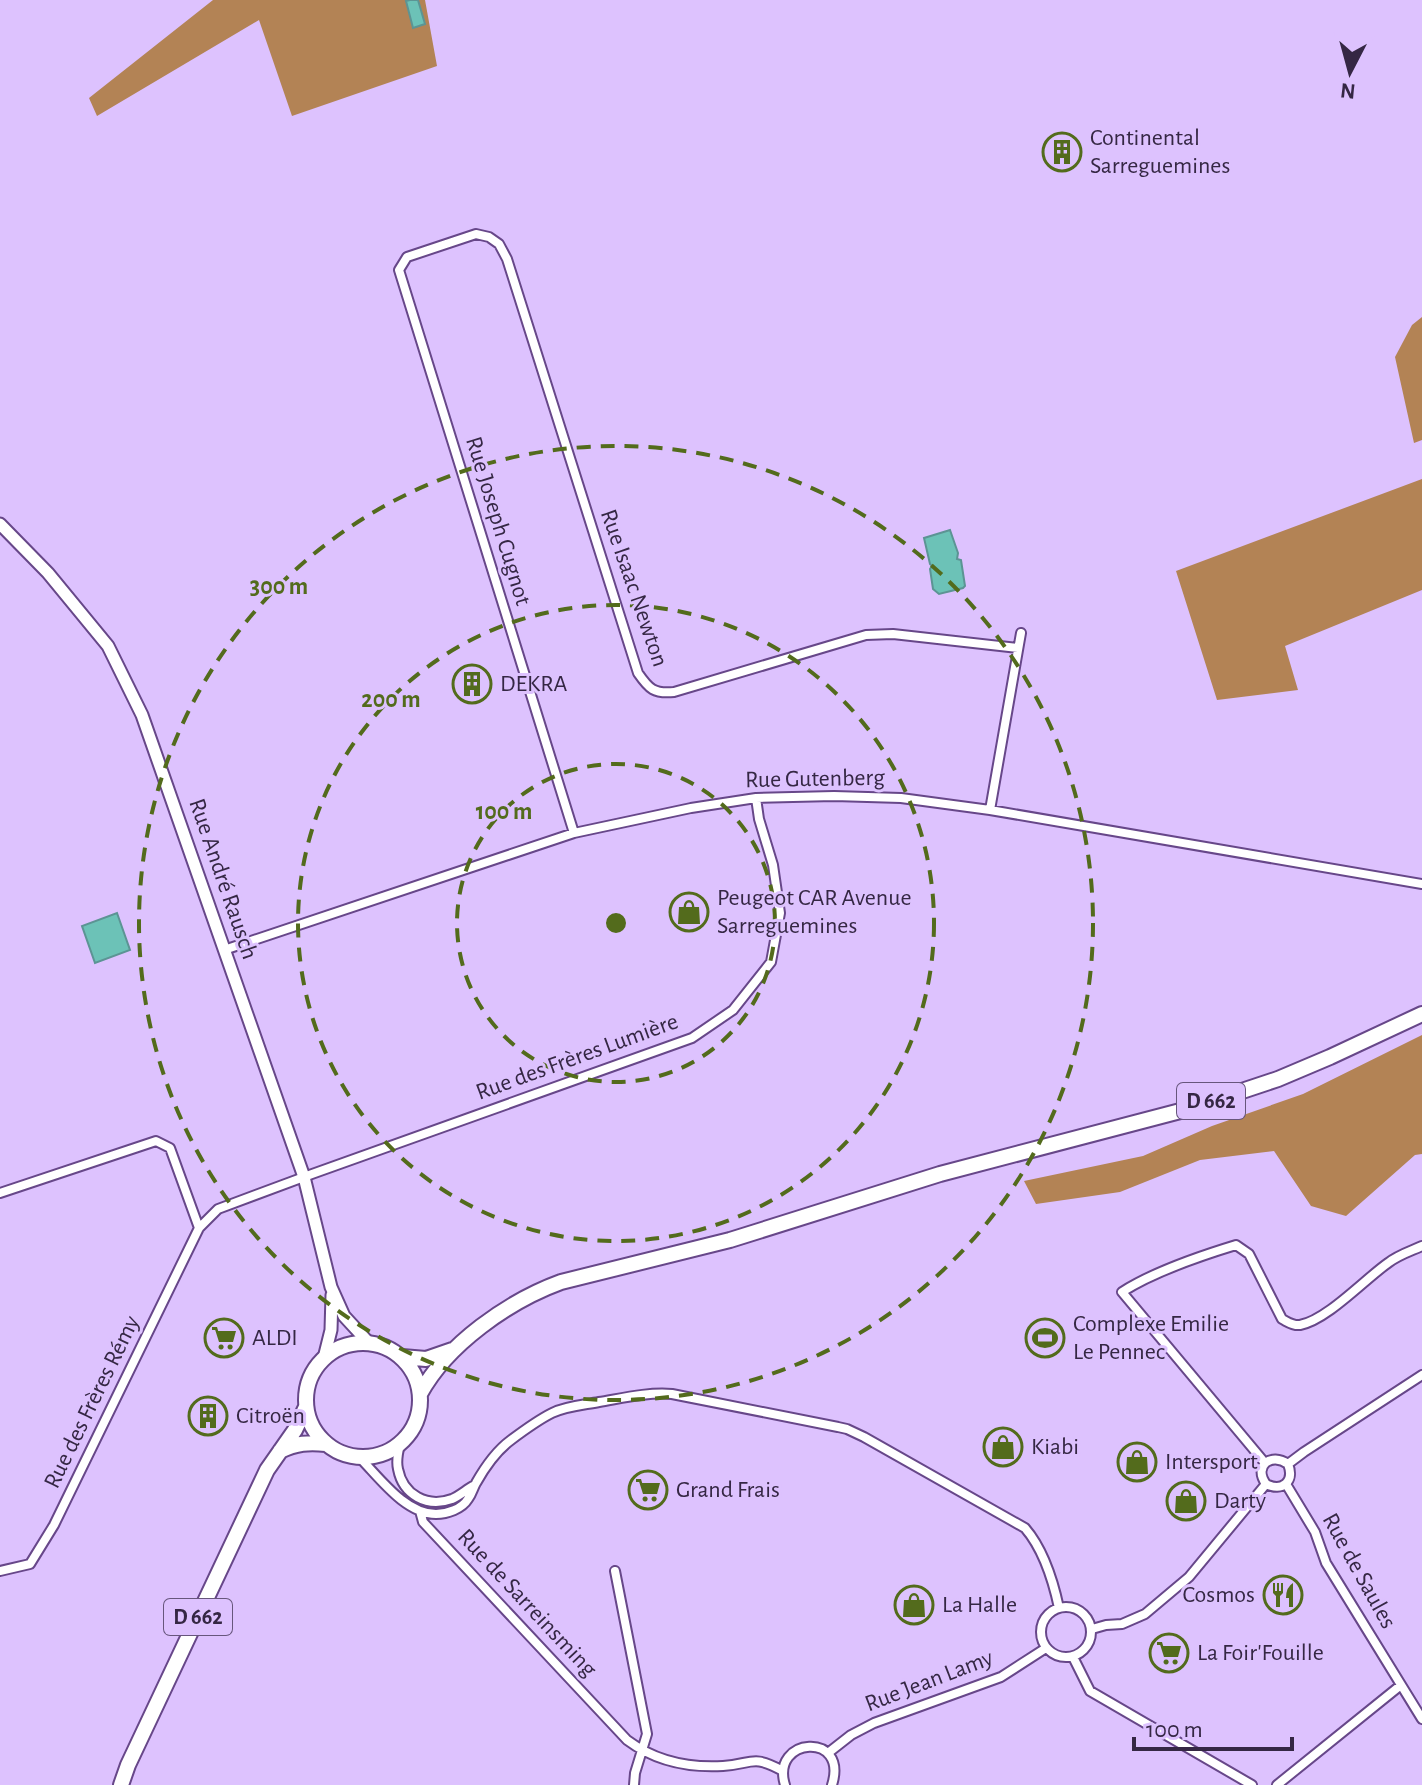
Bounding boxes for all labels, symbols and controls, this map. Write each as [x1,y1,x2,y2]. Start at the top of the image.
north arrow [1310,32,1390,112]
text: N [1339,79,1357,103]
place label: Continental Sarreguemines [1090,126,1230,178]
building icon: Continental Sarreguemines [1041,131,1083,173]
street label: Rue Joseph Cugnot [461,434,535,609]
street label: Rue Isaac Newton [596,506,672,670]
text: 300 m [250,575,308,599]
building icon: DEKRA [451,663,493,705]
place label: DEKRA [500,672,568,696]
text: 200 m [361,688,421,712]
street label: Rue Gutenberg [745,766,885,792]
street label: Rue André Rausch [184,796,262,962]
text: 100 m [476,800,532,824]
place label: Peugeot CAR Avenue Sarreguemines [717,886,912,938]
shop icon: Peugeot CAR Avenue Sarreguemines [668,891,710,933]
centre of rings [602,909,630,937]
street label: Rue des Frères Lumière [473,1009,681,1105]
road number: D 662 [1177,1083,1245,1119]
street label: Rue des Frères Rémy [40,1312,144,1492]
place label: Complexe Emilie Le Pennec [1073,1312,1229,1364]
supermarket icon: ALDI [203,1317,245,1359]
sports icon: Complexe Emilie Le Pennec [1024,1317,1066,1359]
place label: ALDI [252,1326,298,1350]
building icon: Citroën [187,1395,229,1437]
place label: Citroën [236,1404,305,1428]
shop icon: Kiabi [982,1426,1024,1468]
place label: Kiabi [1031,1435,1079,1459]
shop icon: Intersport [1116,1441,1158,1483]
place label: Intersport [1165,1450,1258,1474]
supermarket icon: Grand Frais [627,1469,669,1511]
place label: Grand Frais [676,1478,780,1502]
shop icon: Darty [1165,1480,1207,1522]
place label: Darty [1214,1489,1266,1513]
street label: Rue de Saules [1318,1509,1400,1633]
street label: Rue de Sarreinsming [453,1525,601,1682]
restaurant icon: Cosmos [1262,1574,1304,1616]
place label: Cosmos [1182,1583,1255,1607]
shop icon: La Halle [893,1584,935,1626]
place label: La Halle [942,1593,1017,1617]
road number: D 662 [164,1599,232,1635]
supermarket icon: La Foir'Fouille [1148,1632,1190,1674]
place label: La Foir'Fouille [1197,1641,1324,1665]
street label: Rue Jean Lamy [862,1646,996,1716]
scale bar [1134,1701,1292,1751]
text: 100 m [1146,1718,1203,1742]

